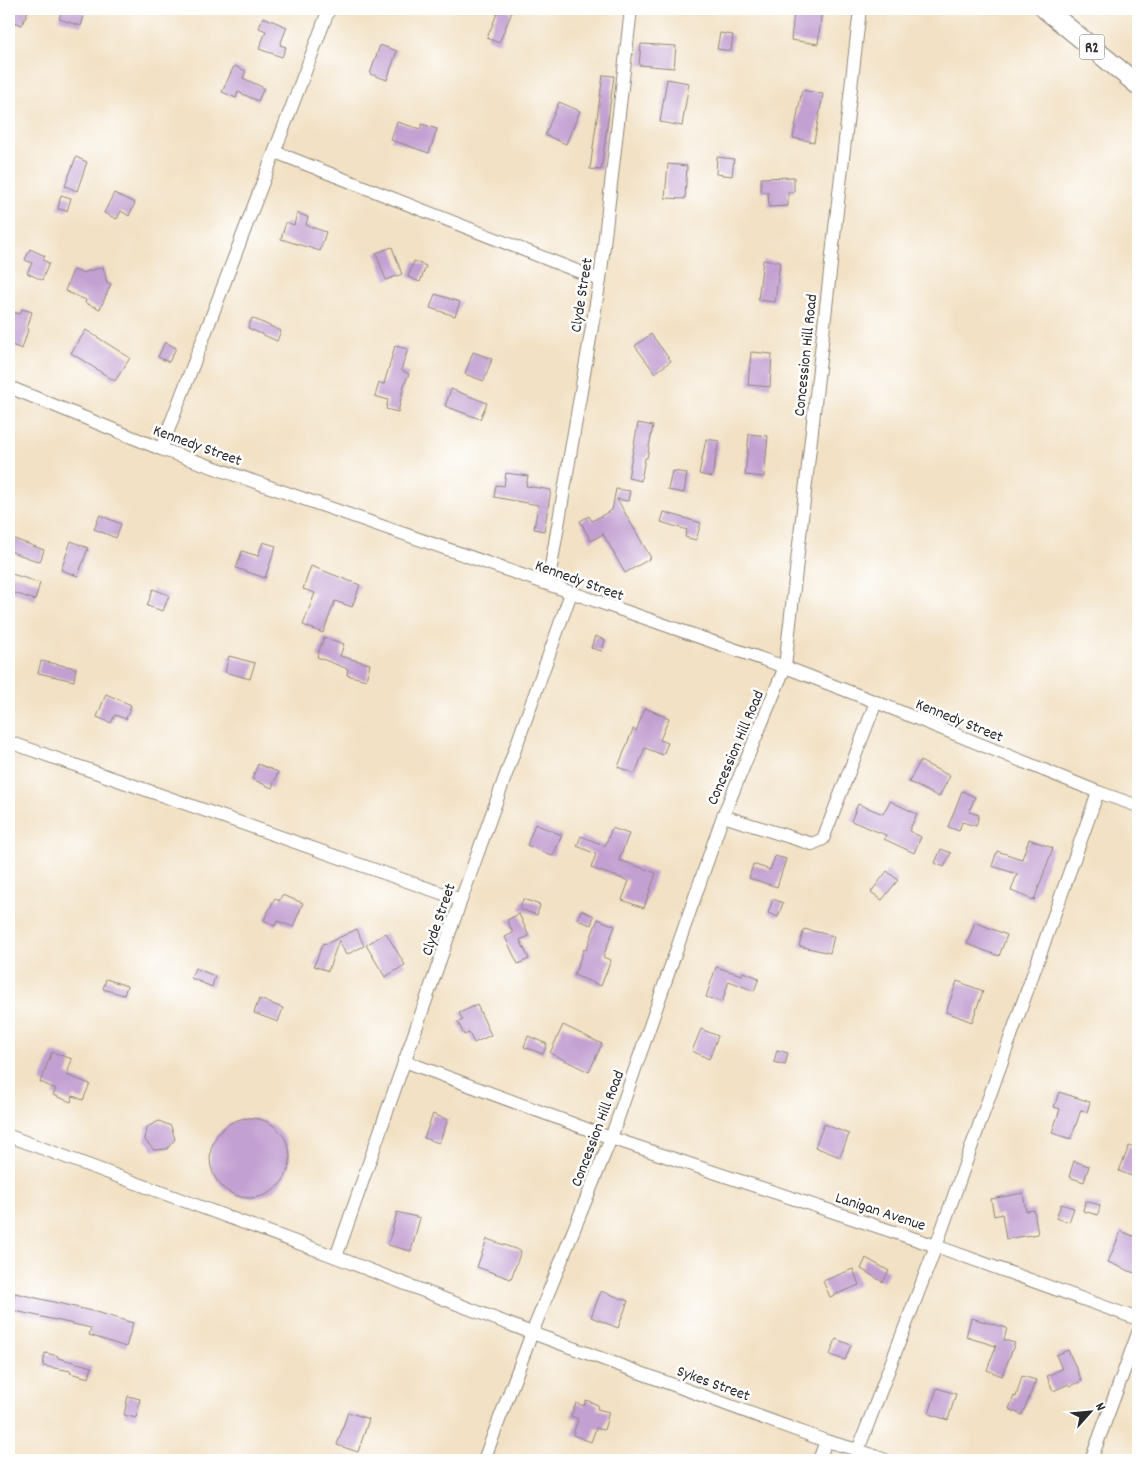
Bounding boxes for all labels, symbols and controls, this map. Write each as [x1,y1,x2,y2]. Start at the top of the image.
road number: R2 [1080,34,1104,60]
street label: Clyde Street [565,256,600,334]
street label: Concession Hill Road [789,293,824,418]
street label: Kennedy Street [150,420,245,473]
street label: Kennedy Street [532,555,627,608]
street label: Concession Hill Road [702,687,771,809]
street label: Kennedy Street [912,693,1006,749]
street label: Clyde Street [416,880,463,959]
street label: Concession Hill Road [566,1067,631,1190]
street label: Lanigan Avenue [832,1187,928,1238]
street label: Sykes Street [673,1360,753,1408]
north arrow [1064,1386,1114,1436]
text: N [1089,1399,1110,1415]

